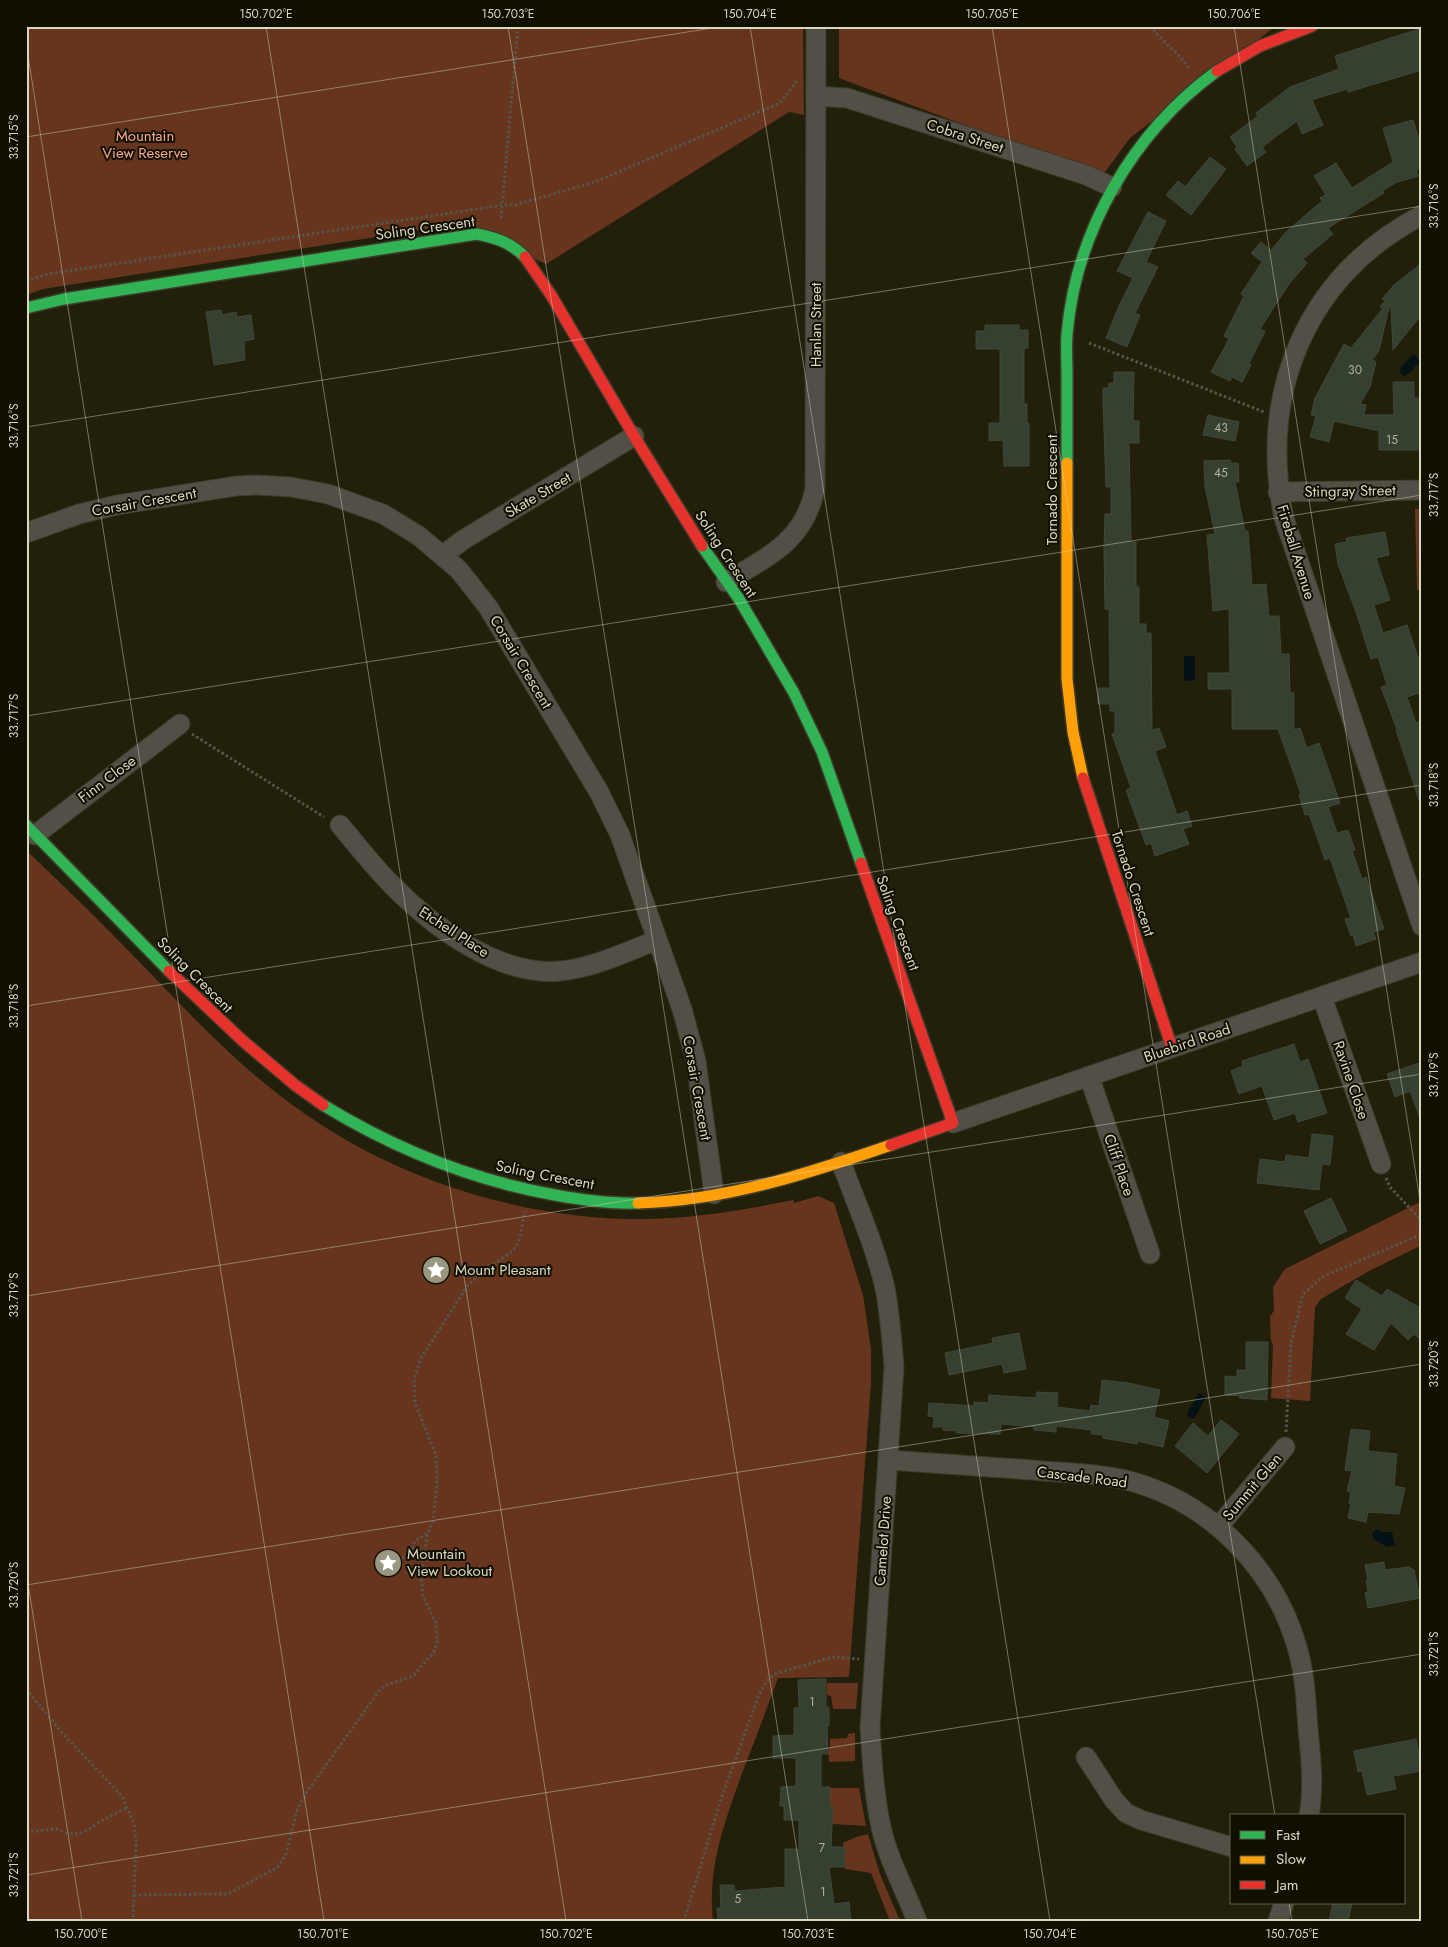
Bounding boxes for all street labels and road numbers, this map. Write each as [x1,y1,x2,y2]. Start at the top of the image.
street label: Cobra Street [924,113,1007,159]
street label: Soling Crescent [374,210,476,246]
street label: Hanlan Street [805,282,827,367]
street label: Tornado Crescent [1041,434,1063,545]
street label: Skate Street [501,466,576,523]
street label: Stingray Street [1304,479,1396,503]
street label: Corsair Crescent [90,482,198,522]
street label: Fireball Avenue [1271,502,1321,602]
street label: Soling Crescent [690,506,763,602]
street label: Corsair Crescent [484,611,558,713]
street label: Finn Close [73,750,141,808]
street label: Tornado Crescent [1105,827,1161,939]
street label: Soling Crescent [871,872,926,974]
street label: Etchell Place [415,901,494,963]
street label: Soling Crescent [152,932,238,1018]
street label: Bluebird Road [1141,1018,1233,1068]
street label: Corsair Crescent [677,1034,717,1142]
street label: Ravine Close [1327,1038,1375,1123]
street label: Cliff Place [1098,1131,1140,1199]
street label: Soling Crescent [494,1155,597,1195]
street label: Summit Glen [1217,1448,1287,1526]
street label: Cascade Road [1035,1461,1129,1493]
street label: Camelot Drive [869,1495,897,1587]

